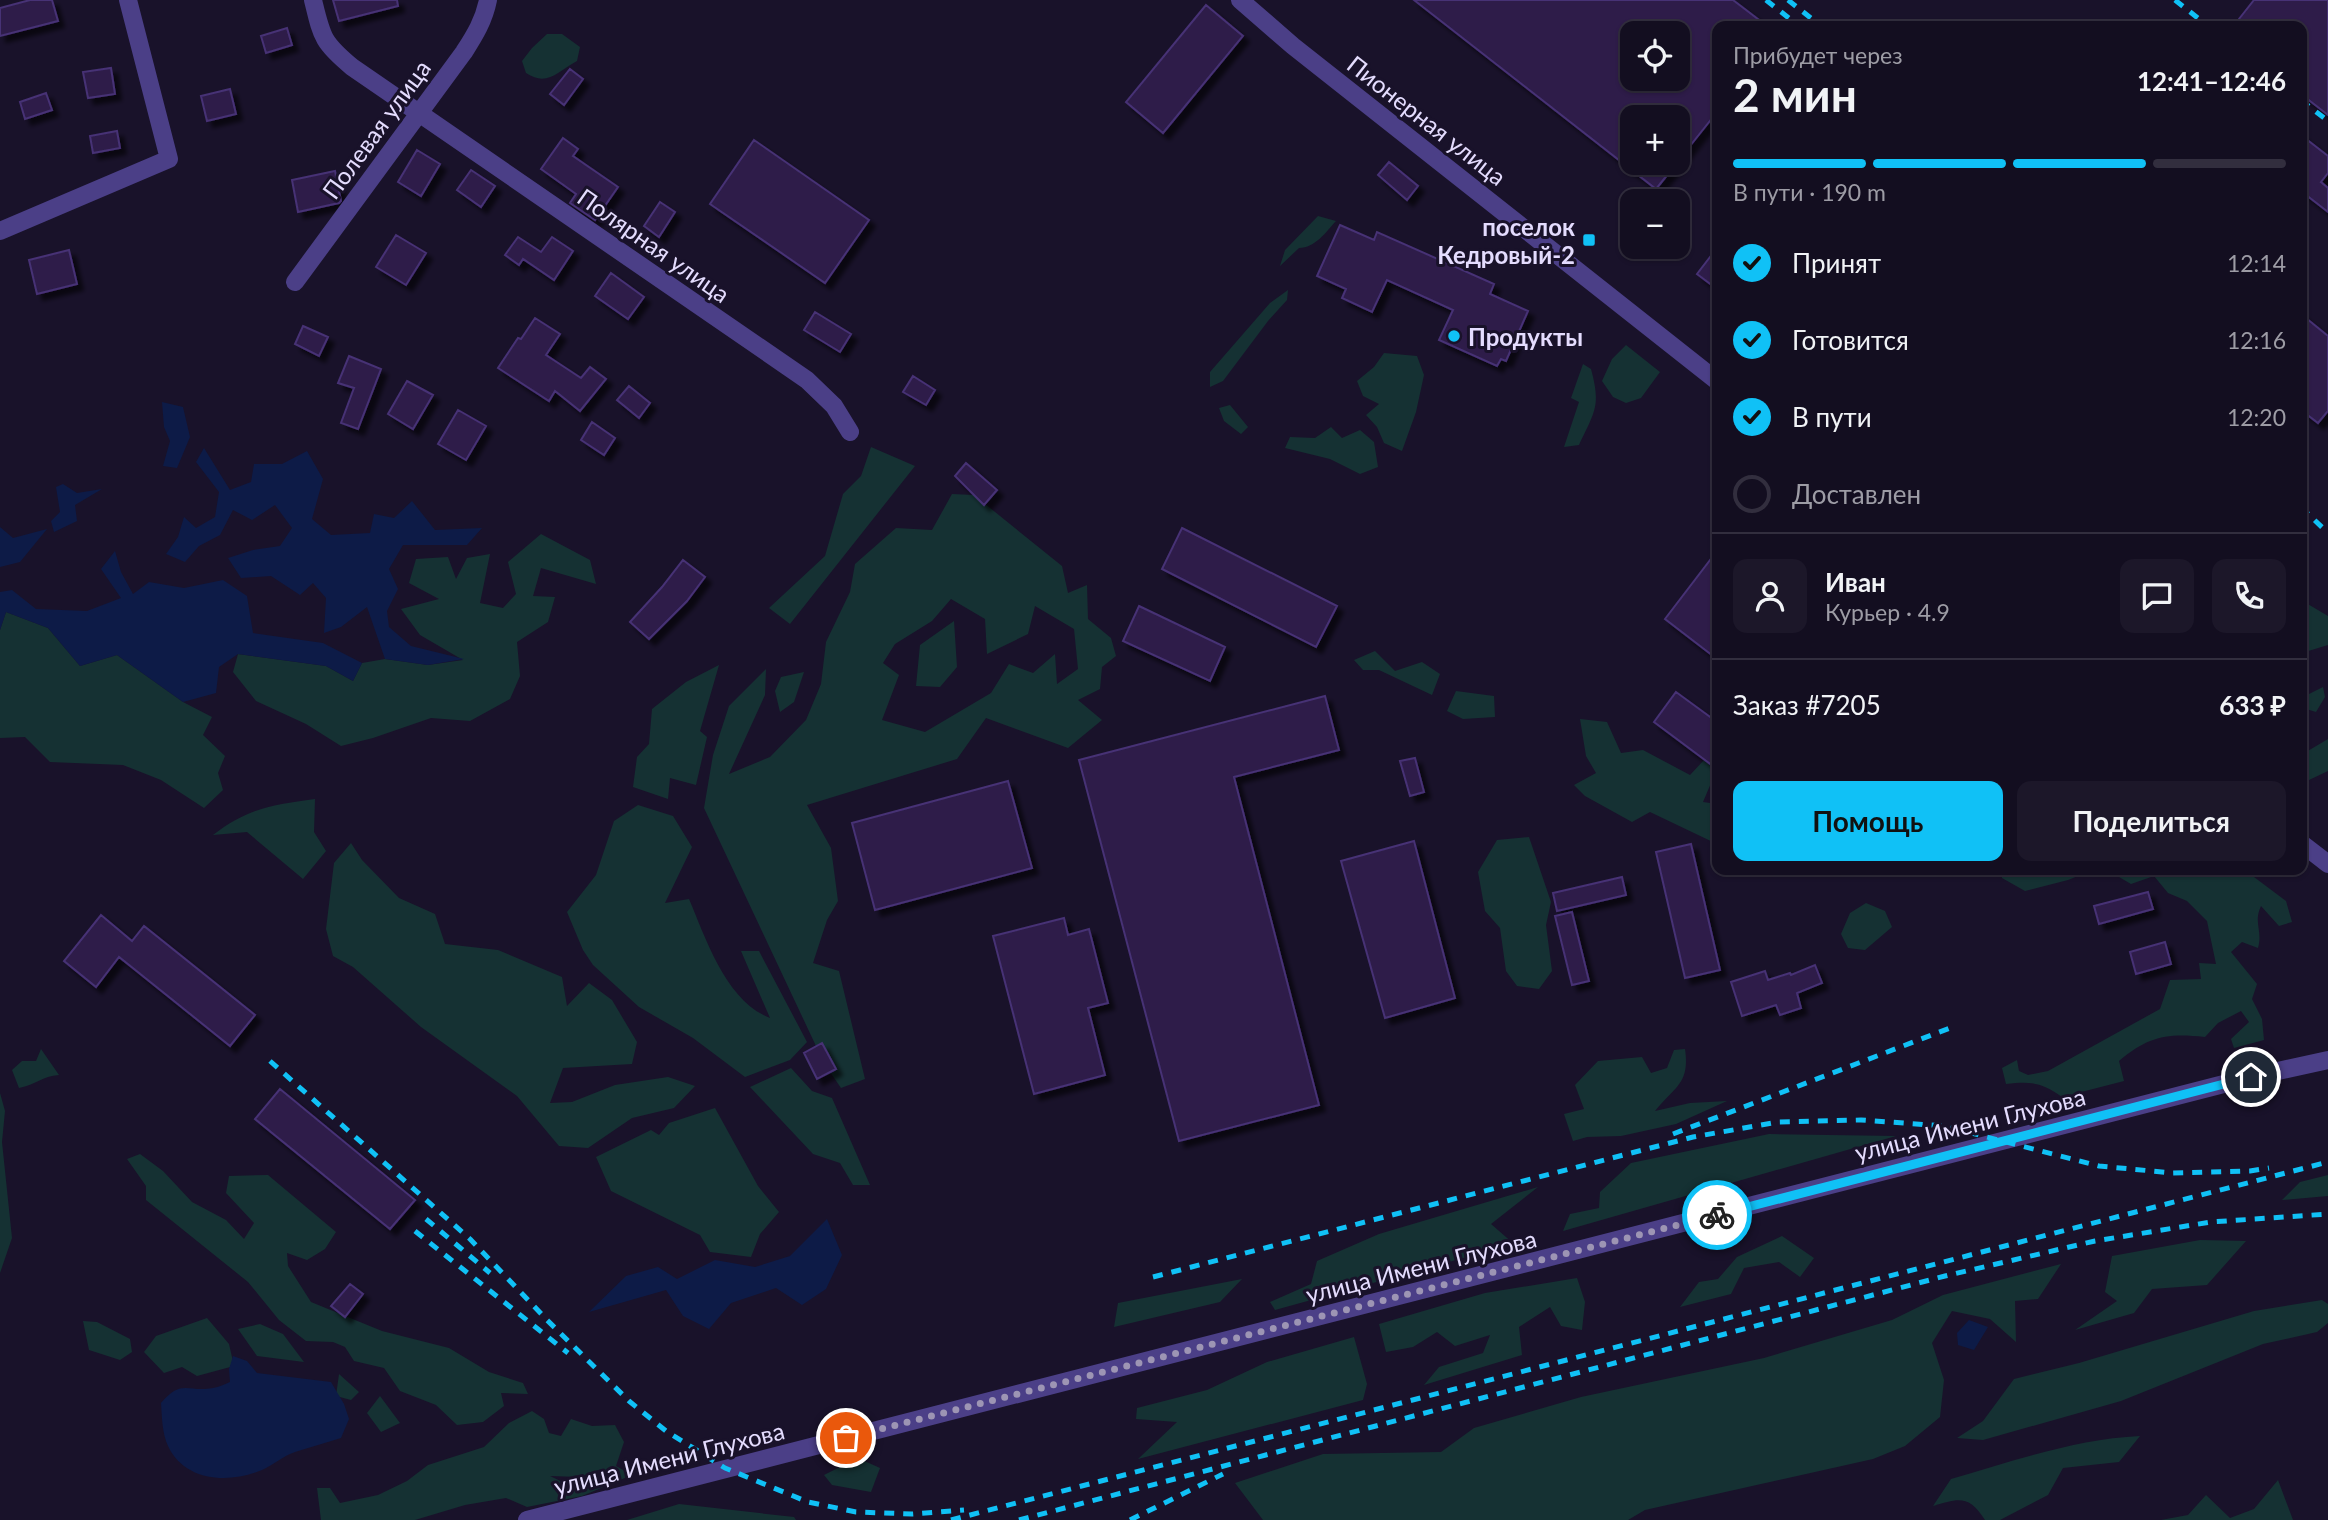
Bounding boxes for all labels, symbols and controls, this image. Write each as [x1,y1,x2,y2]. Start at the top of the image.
map controls [1620,21,1690,259]
button: locate [1620,21,1690,91]
text: Прибудет через [1733,41,1903,69]
street label: Пионерная улица [1342,49,1512,191]
street label: Полевая улица [316,54,436,204]
text: 12:41–12:46 [2137,65,2286,97]
text: 2 мин [1733,67,1857,122]
button: + [1620,105,1690,175]
text: В пути · 190 m [1733,178,1886,206]
street label: Полярная улица [572,182,736,308]
button: − [1620,189,1690,259]
place label: поселок Кедровый-2 [1437,212,1575,269]
marker: поселок Кедровый-2 [1581,232,1597,248]
icon: check [1733,244,1771,282]
text: Принят [1792,247,1881,279]
text: 12:14 [2227,249,2286,277]
icon: check [1733,321,1771,359]
place label: Продукты [1468,322,1583,351]
text: Готовится [1792,324,1909,356]
text: 12:16 [2227,326,2286,354]
marker: Продукты [1446,328,1462,344]
icon: check [1733,398,1771,436]
text: В пути [1792,401,1872,433]
text: 12:20 [2227,403,2286,431]
text: Доставлен [1792,478,1921,510]
button: person [1733,559,1807,633]
button: chat [2120,559,2194,633]
button: phone [2212,559,2286,633]
text: Иван [1825,566,1886,598]
text: Курьер · 4.9 [1825,598,1950,626]
text: Заказ #7205 [1733,689,1881,721]
text: 633 ₽ [2219,689,2286,721]
button: Помощь [1733,781,2003,861]
button: Поделиться [2017,781,2286,861]
pin [2221,1047,2281,1107]
icon: home [2232,1058,2270,1096]
street label: улица Имени Глухова [1852,1081,2088,1167]
courier [1682,1180,1752,1250]
icon: bike [1698,1196,1736,1234]
street label: улица Имени Глухова [1303,1223,1539,1309]
pin [816,1408,876,1468]
street label: улица Имени Глухова [551,1415,787,1501]
icon: bag [827,1419,865,1457]

